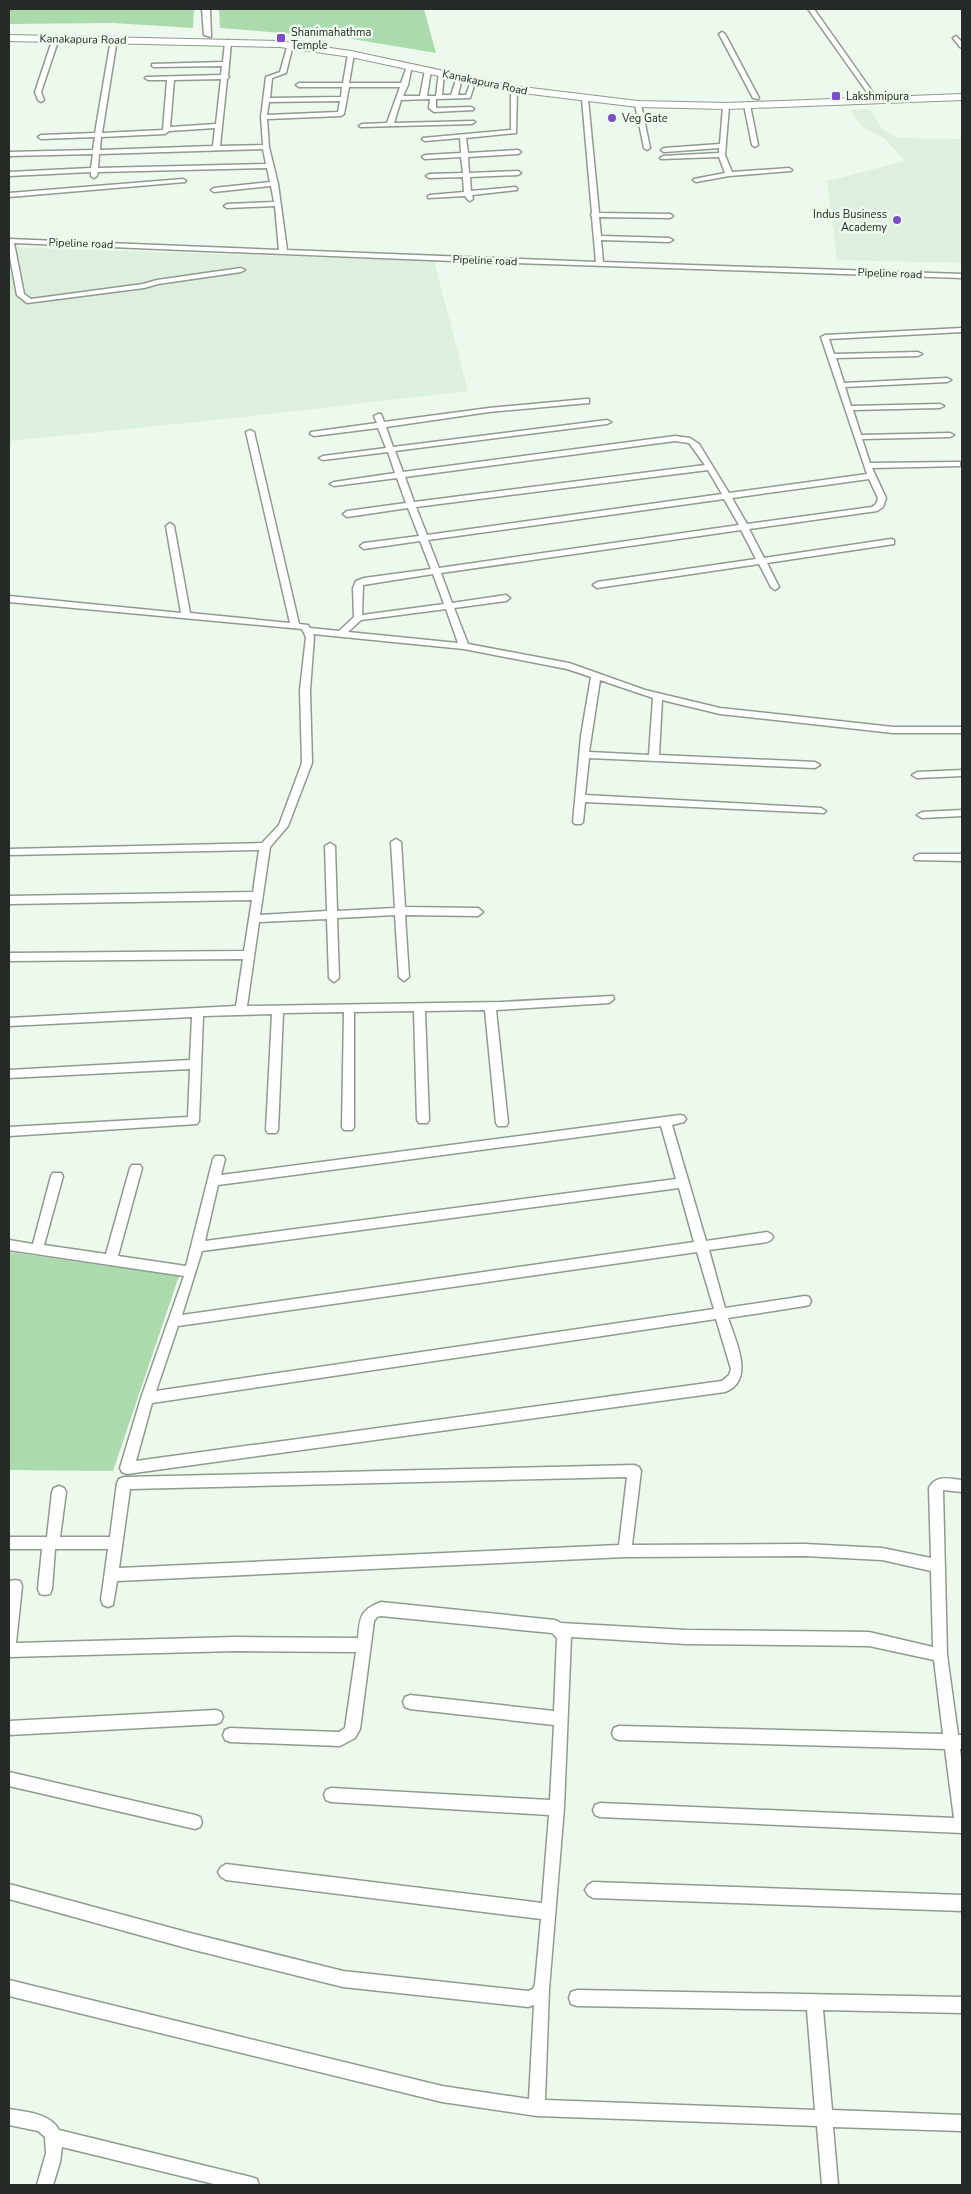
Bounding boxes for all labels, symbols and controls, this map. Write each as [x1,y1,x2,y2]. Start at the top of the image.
place label: Shanimahathma Temple [291,25,371,53]
street label: Kanakapura Road [39,31,127,48]
marker: Shanimahathma Temple [275,32,287,44]
street label: Kanakapura Road [441,66,529,99]
place label: Lakshmipura [846,89,909,104]
marker: Lakshmipura [830,90,842,102]
place label: Veg Gate [621,111,668,126]
marker: Veg Gate [606,112,618,124]
place label: Indus Business Academy [813,207,887,235]
marker: Indus Business Academy [891,214,903,226]
street label: Pipeline road [48,235,114,252]
street label: Pipeline road [452,252,518,269]
street label: Pipeline road [857,265,923,282]

